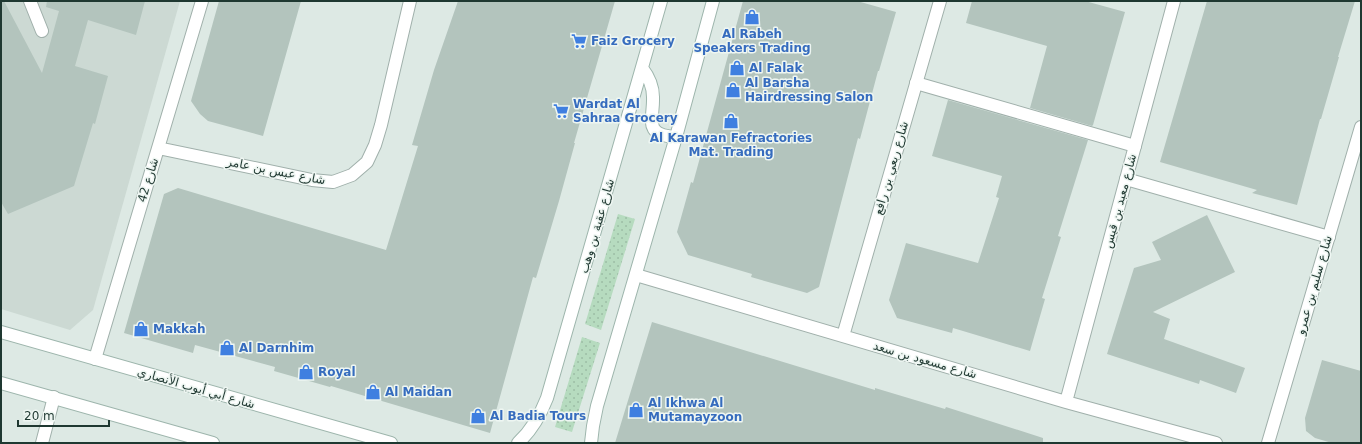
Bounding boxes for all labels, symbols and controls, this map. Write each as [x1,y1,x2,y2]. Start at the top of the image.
shop icon: Al Rabeh Speakers Trading [743,8,761,26]
place label: Al Rabeh Speakers Trading [693,27,811,55]
supermarket icon: Faiz Grocery [570,32,588,50]
place label: Faiz Grocery [591,34,675,48]
shop icon: Al Falak [728,59,746,77]
place label: Al Falak [749,61,803,75]
place label: Al Barsha Hairdressing Salon [745,76,873,104]
shop icon: Al Barsha Hairdressing Salon [724,81,742,99]
place label: Wardat Al Sahraa Grocery [573,97,678,125]
supermarket icon: Wardat Al Sahraa Grocery [552,102,570,120]
shop icon: Al Karawan Fefractories Mat. Trading [722,112,740,130]
street label: شارع ربعي بن رافع [871,120,912,217]
place label: Al Karawan Fefractories Mat. Trading [650,131,812,159]
street label: شارع معبد بن قيس [1101,152,1140,250]
street label: شارع عبس بن عامر [224,154,327,188]
street label: شارع 42 [135,156,162,204]
street label: شارع عقبة بن وهب [577,177,618,275]
street label: شارع سليم بن عمرو [1293,234,1336,338]
shop icon: Makkah [132,320,150,338]
place label: Makkah [153,322,206,336]
street label: شارع مسعود بن سعد [871,338,978,382]
shop icon: Al Darnhim [218,339,236,357]
place label: Al Darnhim [239,341,314,355]
shop icon: Royal [297,363,315,381]
street label: شارع أبي أيوب الأنصاري [135,364,257,412]
place label: Royal [318,365,356,379]
shop icon: Al Maidan [364,383,382,401]
place label: Al Maidan [385,385,452,399]
place label: Al Ikhwa Al Mutamayzoon [648,396,742,424]
shop icon: Al Ikhwa Al Mutamayzoon [627,401,645,419]
scale bar [18,402,109,428]
shop icon: Al Badia Tours [469,407,487,425]
text: 20 m [24,409,55,423]
place label: Al Badia Tours [490,409,586,423]

